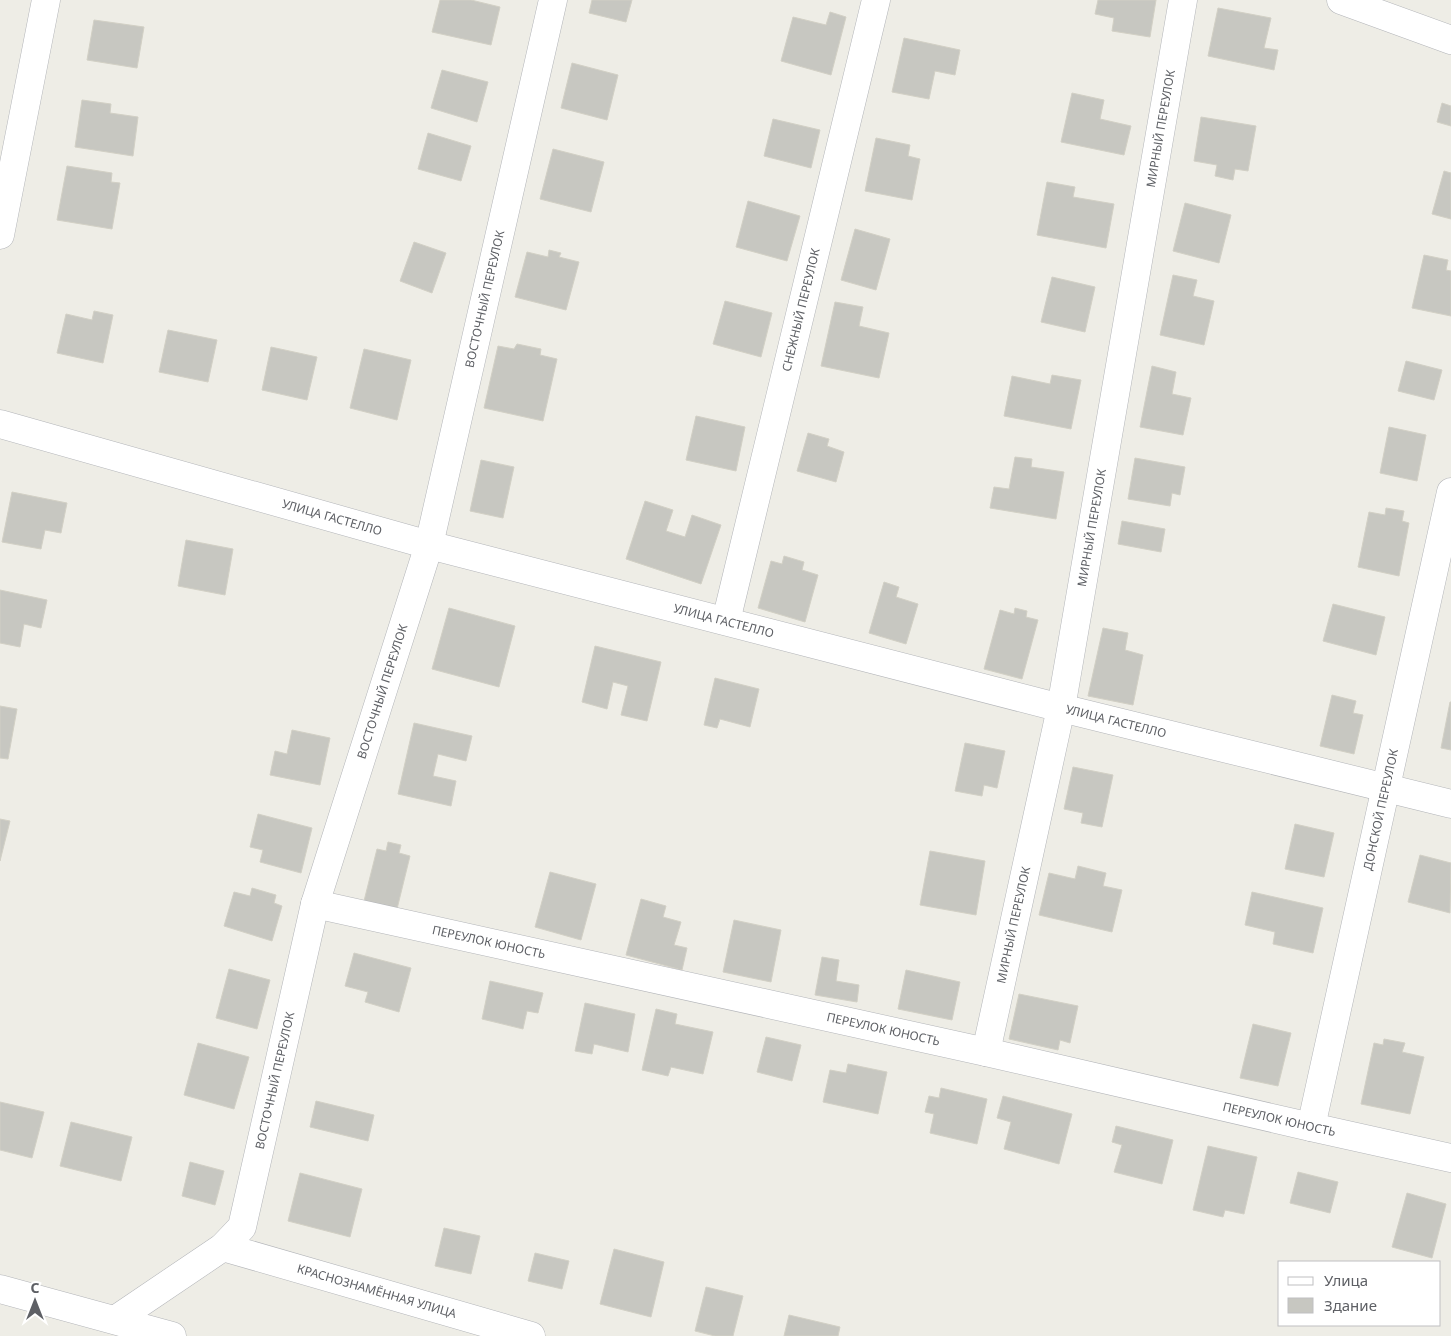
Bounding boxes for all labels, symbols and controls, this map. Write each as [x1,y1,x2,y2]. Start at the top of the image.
street label: МИРНЫЙ ПЕРЕУЛОК [1142,68,1179,189]
street label: ВОСТОЧНЫЙ ПЕРЕУЛОК [461,228,508,369]
street label: СНЕЖНЫЙ ПЕРЕУЛОК [778,246,824,373]
street label: МИРНЫЙ ПЕРЕУЛОК [1073,467,1110,588]
street label: УЛИЦА ГАСТЕЛЛО [280,495,384,539]
street label: УЛИЦА ГАСТЕЛЛО [672,599,776,642]
street label: ВОСТОЧНЫЙ ПЕРЕУЛОК [353,621,411,761]
street label: УЛИЦА ГАСТЕЛЛО [1064,700,1168,742]
street label: ДОНСКОЙ ПЕРЕУЛОК [1359,747,1402,872]
street label: МИРНЫЙ ПЕРЕУЛОК [992,864,1034,985]
street label: ПЕРЕУЛОК ЮНОСТЬ [431,921,547,963]
street label: ПЕРЕУЛОК ЮНОСТЬ [825,1008,942,1050]
street label: ВОСТОЧНЫЙ ПЕРЕУЛОК [251,1010,298,1151]
street label: ПЕРЕУЛОК ЮНОСТЬ [1221,1098,1338,1140]
street label: КРАСНОЗНАМЁННАЯ УЛИЦА [295,1260,459,1322]
legend [1278,1261,1441,1326]
text: Улица [1324,1270,1368,1290]
north arrow [10,1276,60,1326]
text: С [30,1278,40,1297]
text: Здание [1324,1295,1377,1315]

